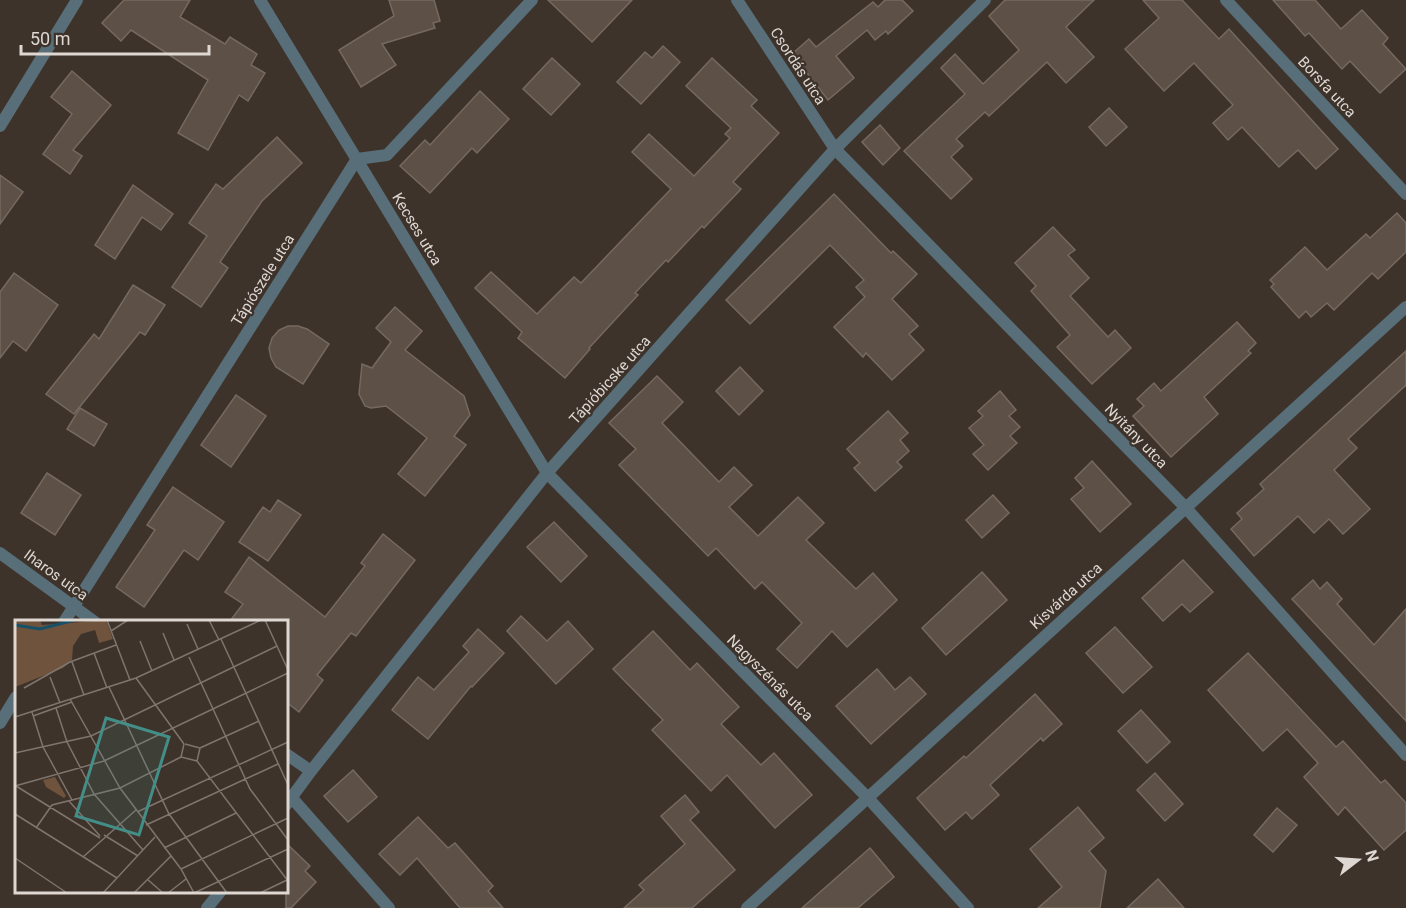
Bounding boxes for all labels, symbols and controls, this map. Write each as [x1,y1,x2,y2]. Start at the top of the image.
scale bar [21,18,208,56]
street label: Csordás utca [766,24,830,108]
text: 50 m [30,28,70,49]
street label: Borsfa utca [1294,53,1360,121]
street label: Kecses utca [388,189,446,269]
street label: Tápiószele utca [228,231,298,329]
street label: Tápióbicske utca [566,332,654,428]
street label: Nyitány utca [1101,400,1171,472]
street label: Iharos utca [21,546,91,604]
street label: Kisvárda utca [1026,559,1106,633]
inset map [15,620,288,893]
street label: Nagyszénás utca [723,631,817,725]
north arrow [1328,830,1388,890]
text: N [1361,848,1383,864]

